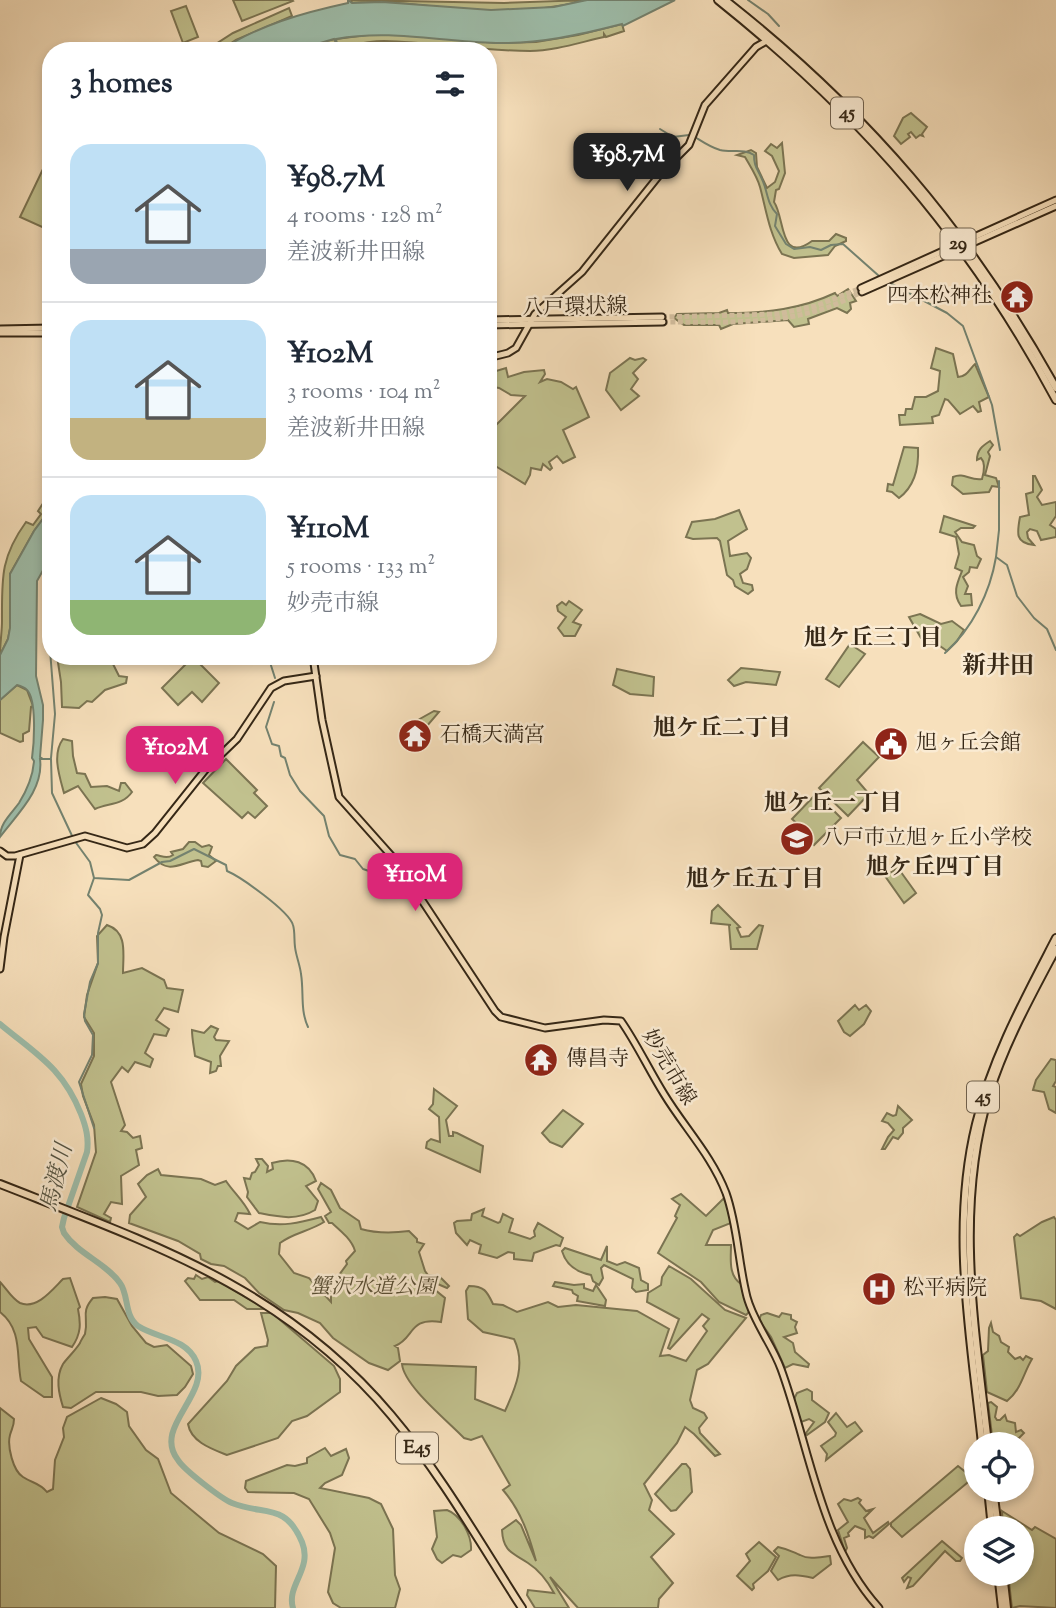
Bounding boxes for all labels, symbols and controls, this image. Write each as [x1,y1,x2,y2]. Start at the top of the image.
text: 3 homes [70,63,173,106]
icon: filters [431,65,469,103]
road number: 45 [831,97,863,128]
pin: ¥98.7M [570,134,684,193]
text: ¥98.7M [589,139,665,172]
text: ¥98.7M [287,157,385,200]
icon: home [126,172,210,256]
text: 4 rooms · 128 m² [287,200,443,233]
road number: 29 [940,228,976,260]
text: 差波新井田線 [287,237,425,270]
temple icon: 四本松神社 [998,278,1036,316]
place label: 四本松神社 [887,282,992,312]
street label: 八戸環状線 [522,292,628,324]
text: ¥102M [287,333,373,376]
icon: home [126,348,210,432]
text: 3 rooms · 104 m² [287,376,441,409]
text: 差波新井田線 [287,413,425,446]
text: ¥110M [287,508,369,551]
icon: home [126,523,210,607]
text: 5 rooms · 133 m² [287,551,435,584]
text: 妙売市線 [287,588,379,621]
district label: 旭ケ丘三丁目 [804,623,942,656]
district label: 新井田 [962,650,1034,684]
district label: 旭ケ丘二丁目 [653,713,791,746]
temple icon: 石橋天満宮 [396,717,434,755]
place label: 石橋天満宮 [440,721,545,751]
public building icon: 旭ヶ丘会館 [872,725,910,763]
pin: ¥102M [126,726,224,786]
place label: 旭ヶ丘会館 [916,729,1021,759]
text: ¥102M [142,732,208,765]
district label: 旭ケ丘一丁目 [764,788,902,821]
school or university icon: 八戸市立旭ヶ丘小学校 [778,820,816,858]
place label: 八戸市立旭ヶ丘小学校 [822,824,1032,854]
district label: 旭ケ丘四丁目 [866,852,1004,885]
pin: ¥110M [366,853,464,913]
text: ¥110M [383,859,447,892]
district label: 旭ケ丘五丁目 [686,864,824,897]
street label: 妙売市線 [634,1024,702,1112]
temple icon: 傳昌寺 [522,1041,560,1079]
place label: 傳昌寺 [566,1045,629,1075]
road number: 45 [967,1082,999,1112]
water label: 馬渡川 [34,1138,83,1215]
hospital icon: 松平病院 [860,1270,898,1308]
park label: 蟹沢水道公園 [310,1273,439,1303]
place label: 松平病院 [903,1274,987,1304]
road number: E45 [396,1432,438,1464]
map controls [964,1432,1034,1586]
button: locate [964,1432,1034,1502]
button: layers [964,1516,1034,1586]

